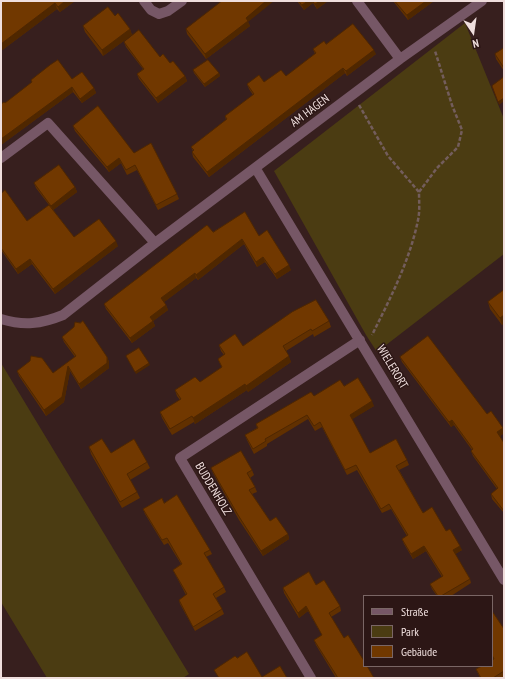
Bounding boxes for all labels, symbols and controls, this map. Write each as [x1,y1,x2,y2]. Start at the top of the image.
north arrow [453,12,493,52]
text: N [471,36,480,51]
street label: AM HAGEN [288,92,332,130]
street label: WIELERORT [373,342,411,392]
street label: BUDDENHOLZ [192,460,234,518]
legend [363,595,493,667]
text: Straße [401,604,428,619]
text: Park [401,624,419,639]
text: Gebäude [401,644,437,659]

